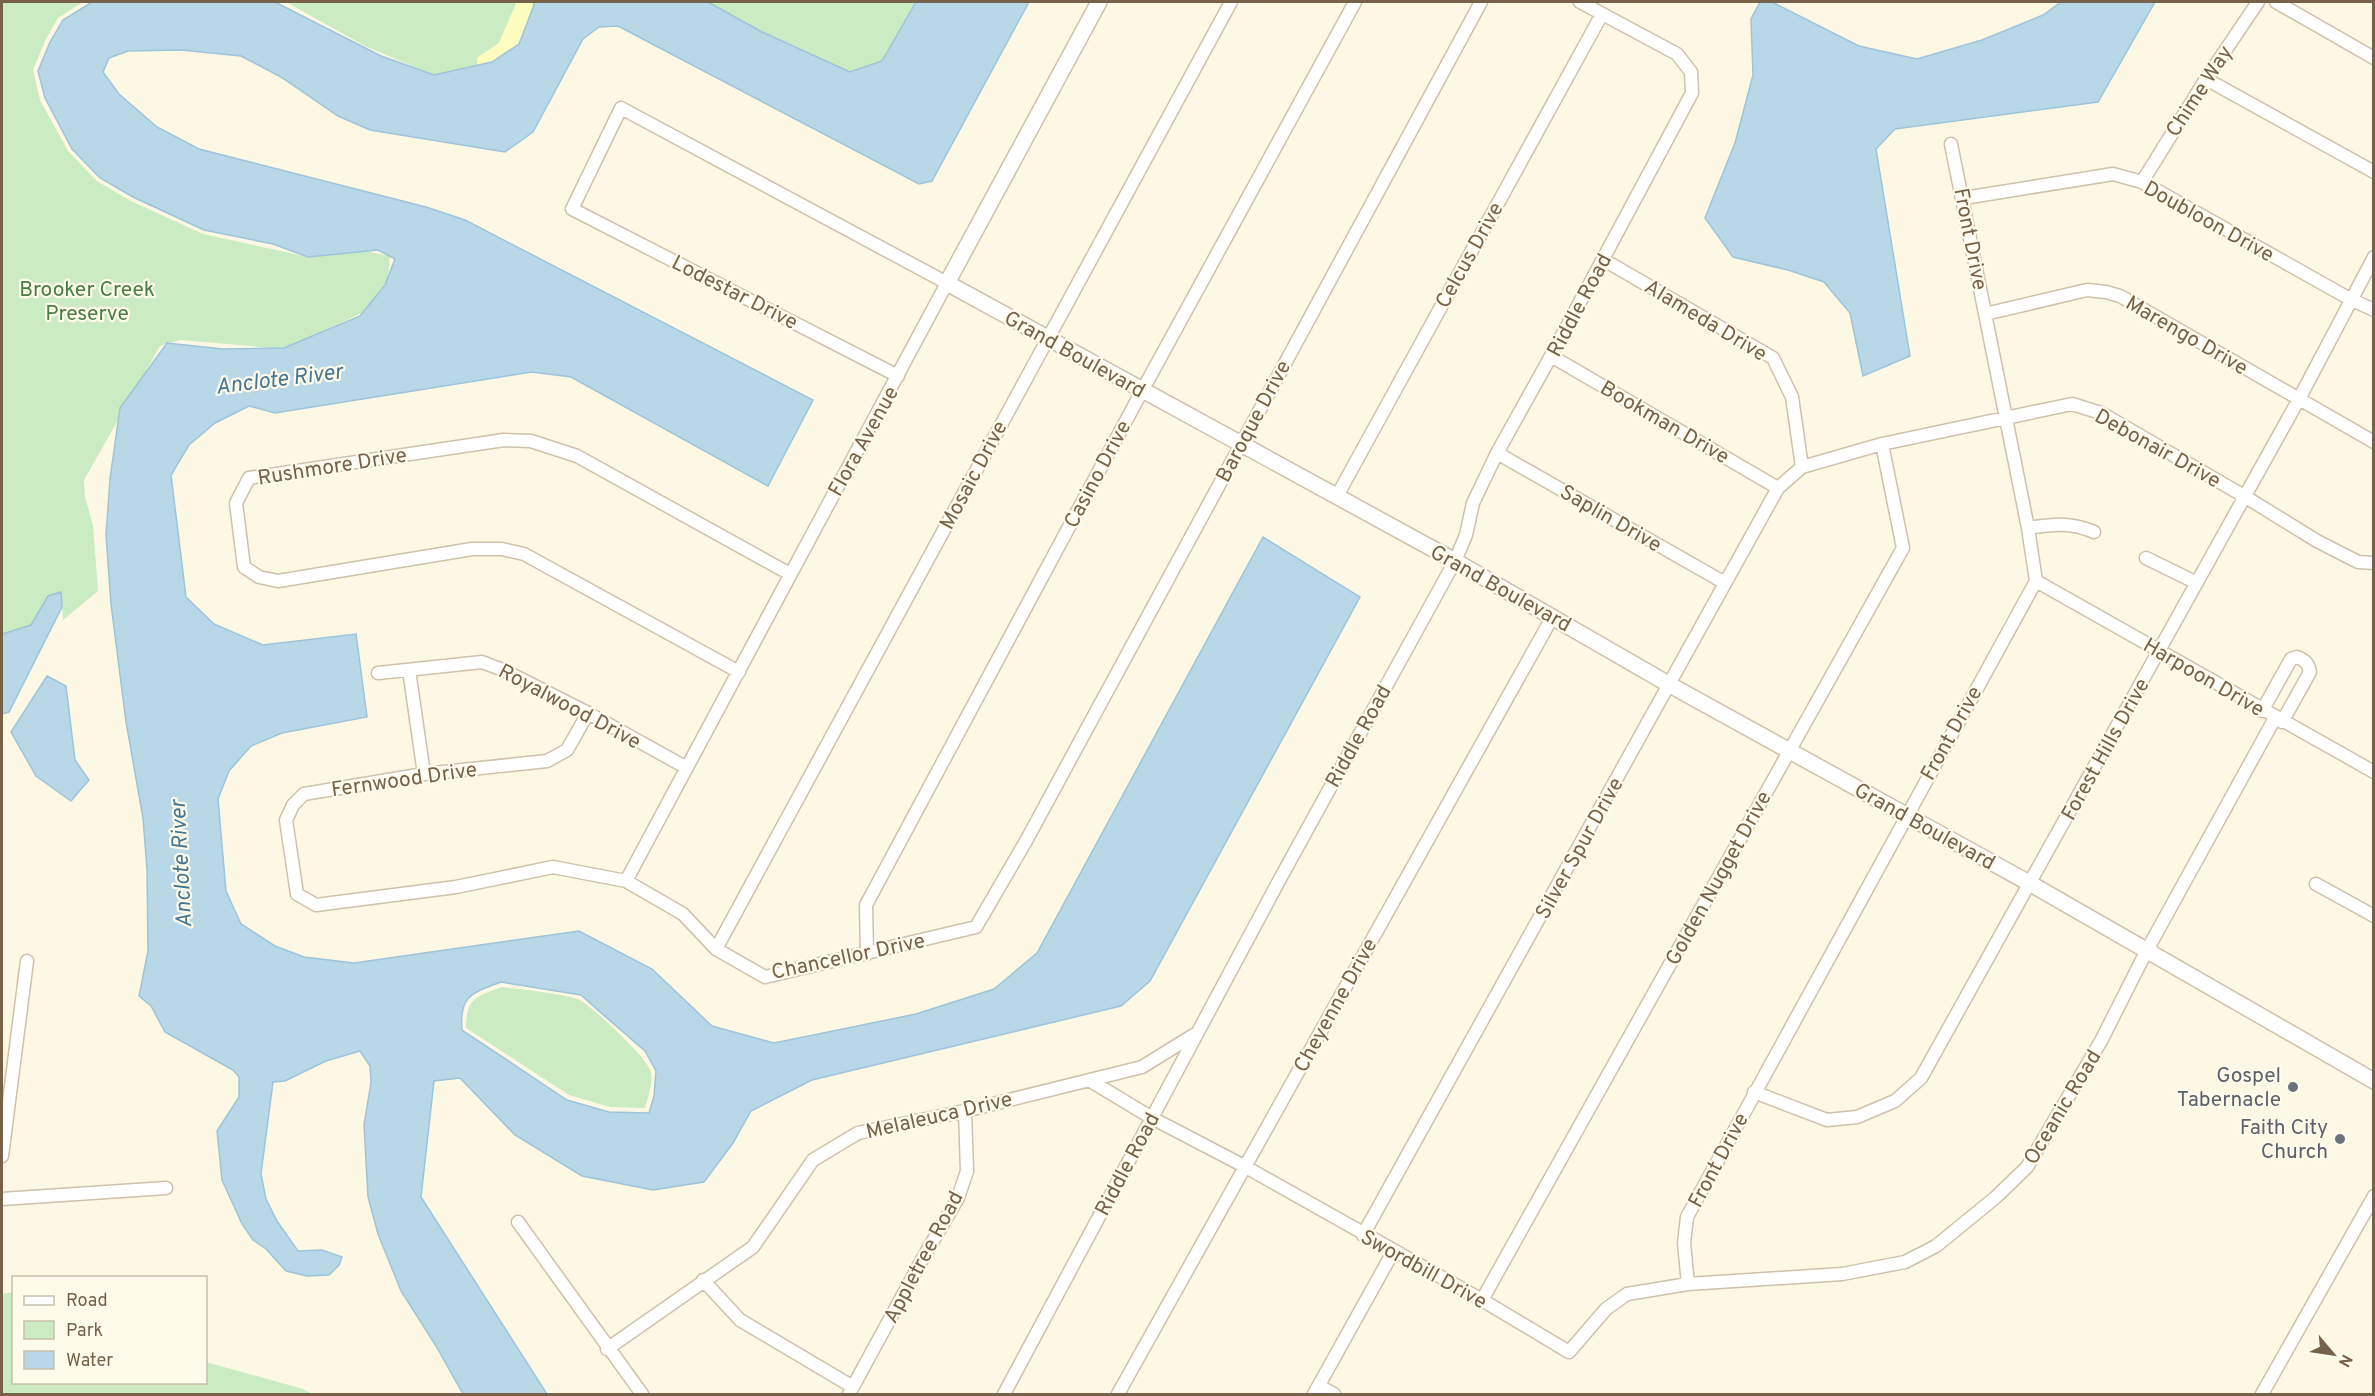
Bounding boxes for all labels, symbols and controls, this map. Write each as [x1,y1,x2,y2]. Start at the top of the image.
street label: Chime Way [2161,41,2240,143]
street label: Doubloon Drive [2138,175,2278,269]
street label: Front Drive [1946,186,1993,293]
street label: Celcus Drive [1430,198,1511,313]
street label: Riddle Road [1542,249,1619,362]
street label: Lodestar Drive [667,250,802,337]
street label: Alameda Drive [1639,274,1771,368]
park label: Brooker Creek Preserve [19,277,155,328]
street label: Marengo Drive [2120,290,2252,382]
street label: Grand Boulevard [999,305,1150,405]
street label: Baroque Drive [1211,356,1298,487]
water label: Anclote River [214,359,346,402]
street label: Bookman Drive [1595,375,1734,471]
street label: Flora Avenue [823,382,906,502]
street label: Debonair Drive [2089,403,2225,495]
street label: Casino Drive [1059,416,1138,533]
street label: Mosaic Drive [934,417,1014,535]
street label: Rushmore Drive [256,442,409,493]
street label: Saplin Drive [1555,479,1666,559]
street label: Grand Boulevard [1425,539,1576,639]
street label: Harpoon Drive [2138,633,2269,724]
street label: Royalwood Drive [493,658,645,756]
street label: Forest Hills Drive [2056,674,2157,826]
street label: Riddle Road [1320,681,1399,793]
street label: Front Drive [1915,682,1989,786]
street label: Fernwood Drive [330,757,479,804]
street label: Silver Spur Drive [1530,773,1630,924]
street label: Grand Boulevard [1849,777,2000,877]
street label: Golden Nugget Drive [1660,787,1779,971]
water label: Anclote River [166,798,199,928]
street label: Chancellor Drive [769,928,928,987]
street label: Cheyenne Drive [1288,934,1384,1078]
street label: Oceanic Road [2018,1045,2108,1170]
place label: Gospel Tabernacle [2177,1063,2281,1114]
marker: Gospel Tabernacle [2286,1080,2300,1094]
street label: Melaleuca Drive [864,1087,1015,1146]
street label: Riddle Road [1090,1108,1167,1221]
street label: Front Drive [1683,1109,1756,1213]
place label: Faith City Church [2240,1115,2328,1166]
marker: Faith City Church [2333,1132,2347,1146]
street label: Appletree Road [878,1187,970,1328]
street label: Swordbill Drive [1355,1224,1491,1316]
legend [12,1276,207,1384]
text: Road [66,1290,108,1313]
text: Park [66,1320,103,1343]
north arrow [2303,1324,2363,1384]
text: Water [66,1350,113,1373]
text: N [2333,1350,2356,1370]

